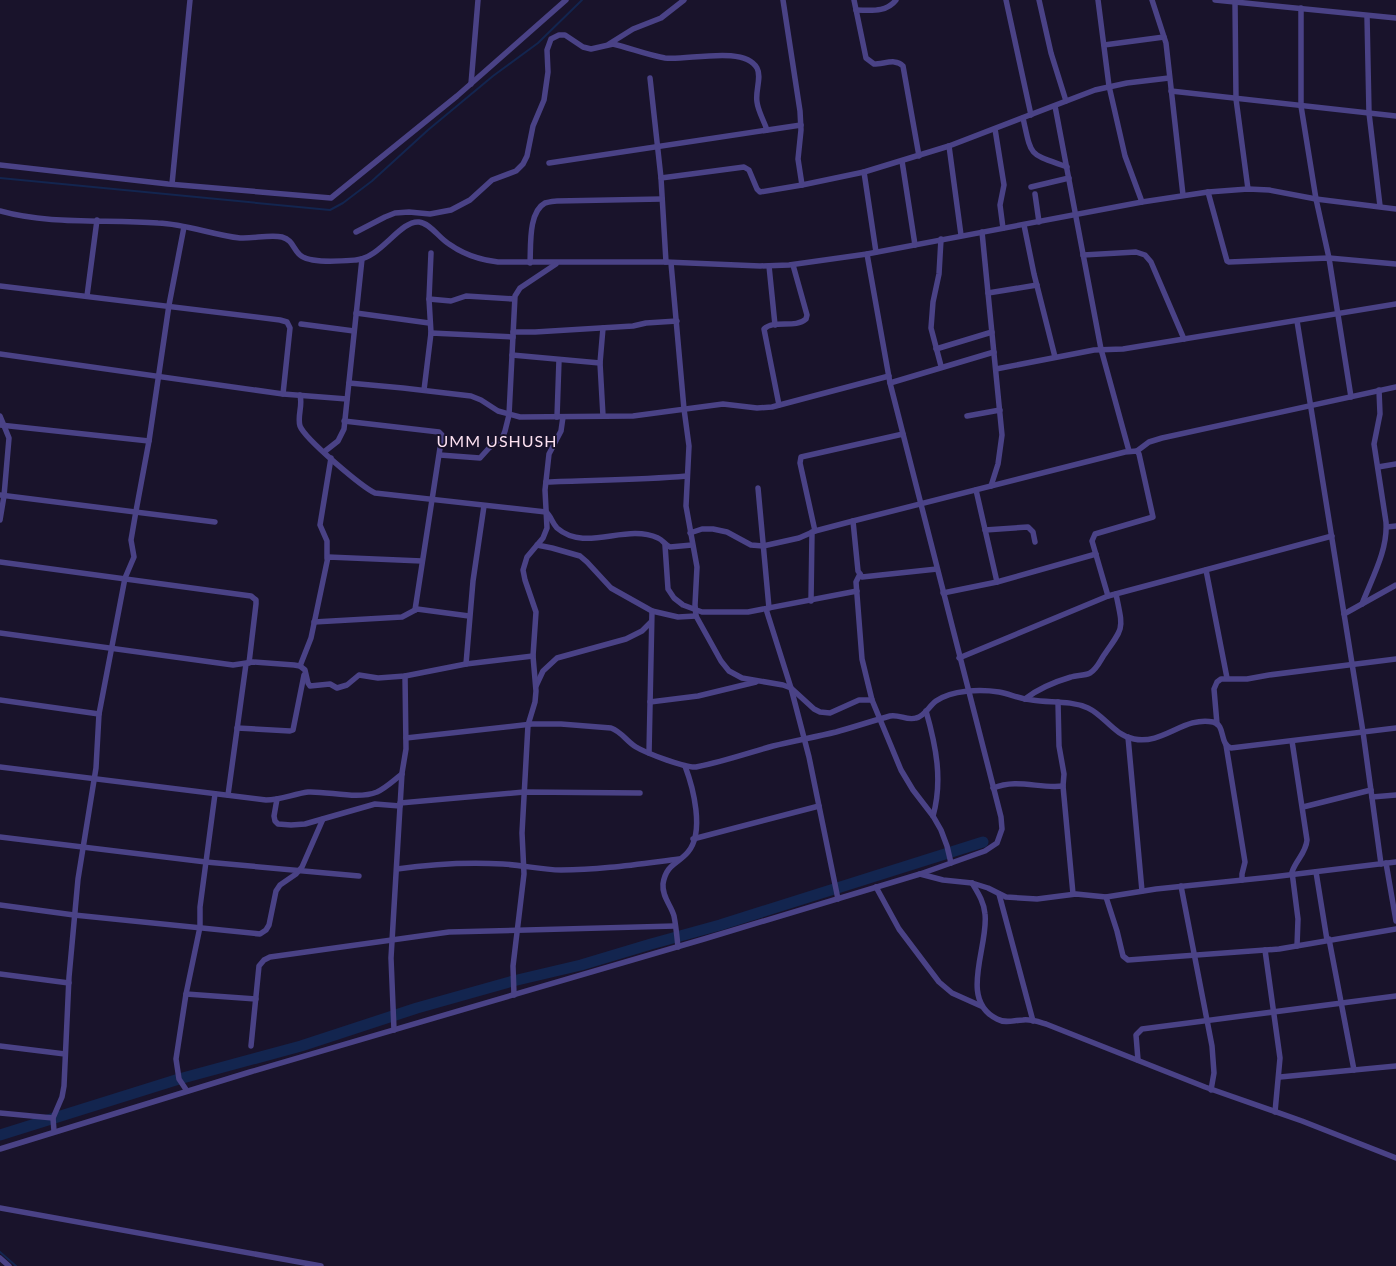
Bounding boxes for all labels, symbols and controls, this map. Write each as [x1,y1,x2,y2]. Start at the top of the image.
district label: UMM USHUSH [437,431,557,450]

